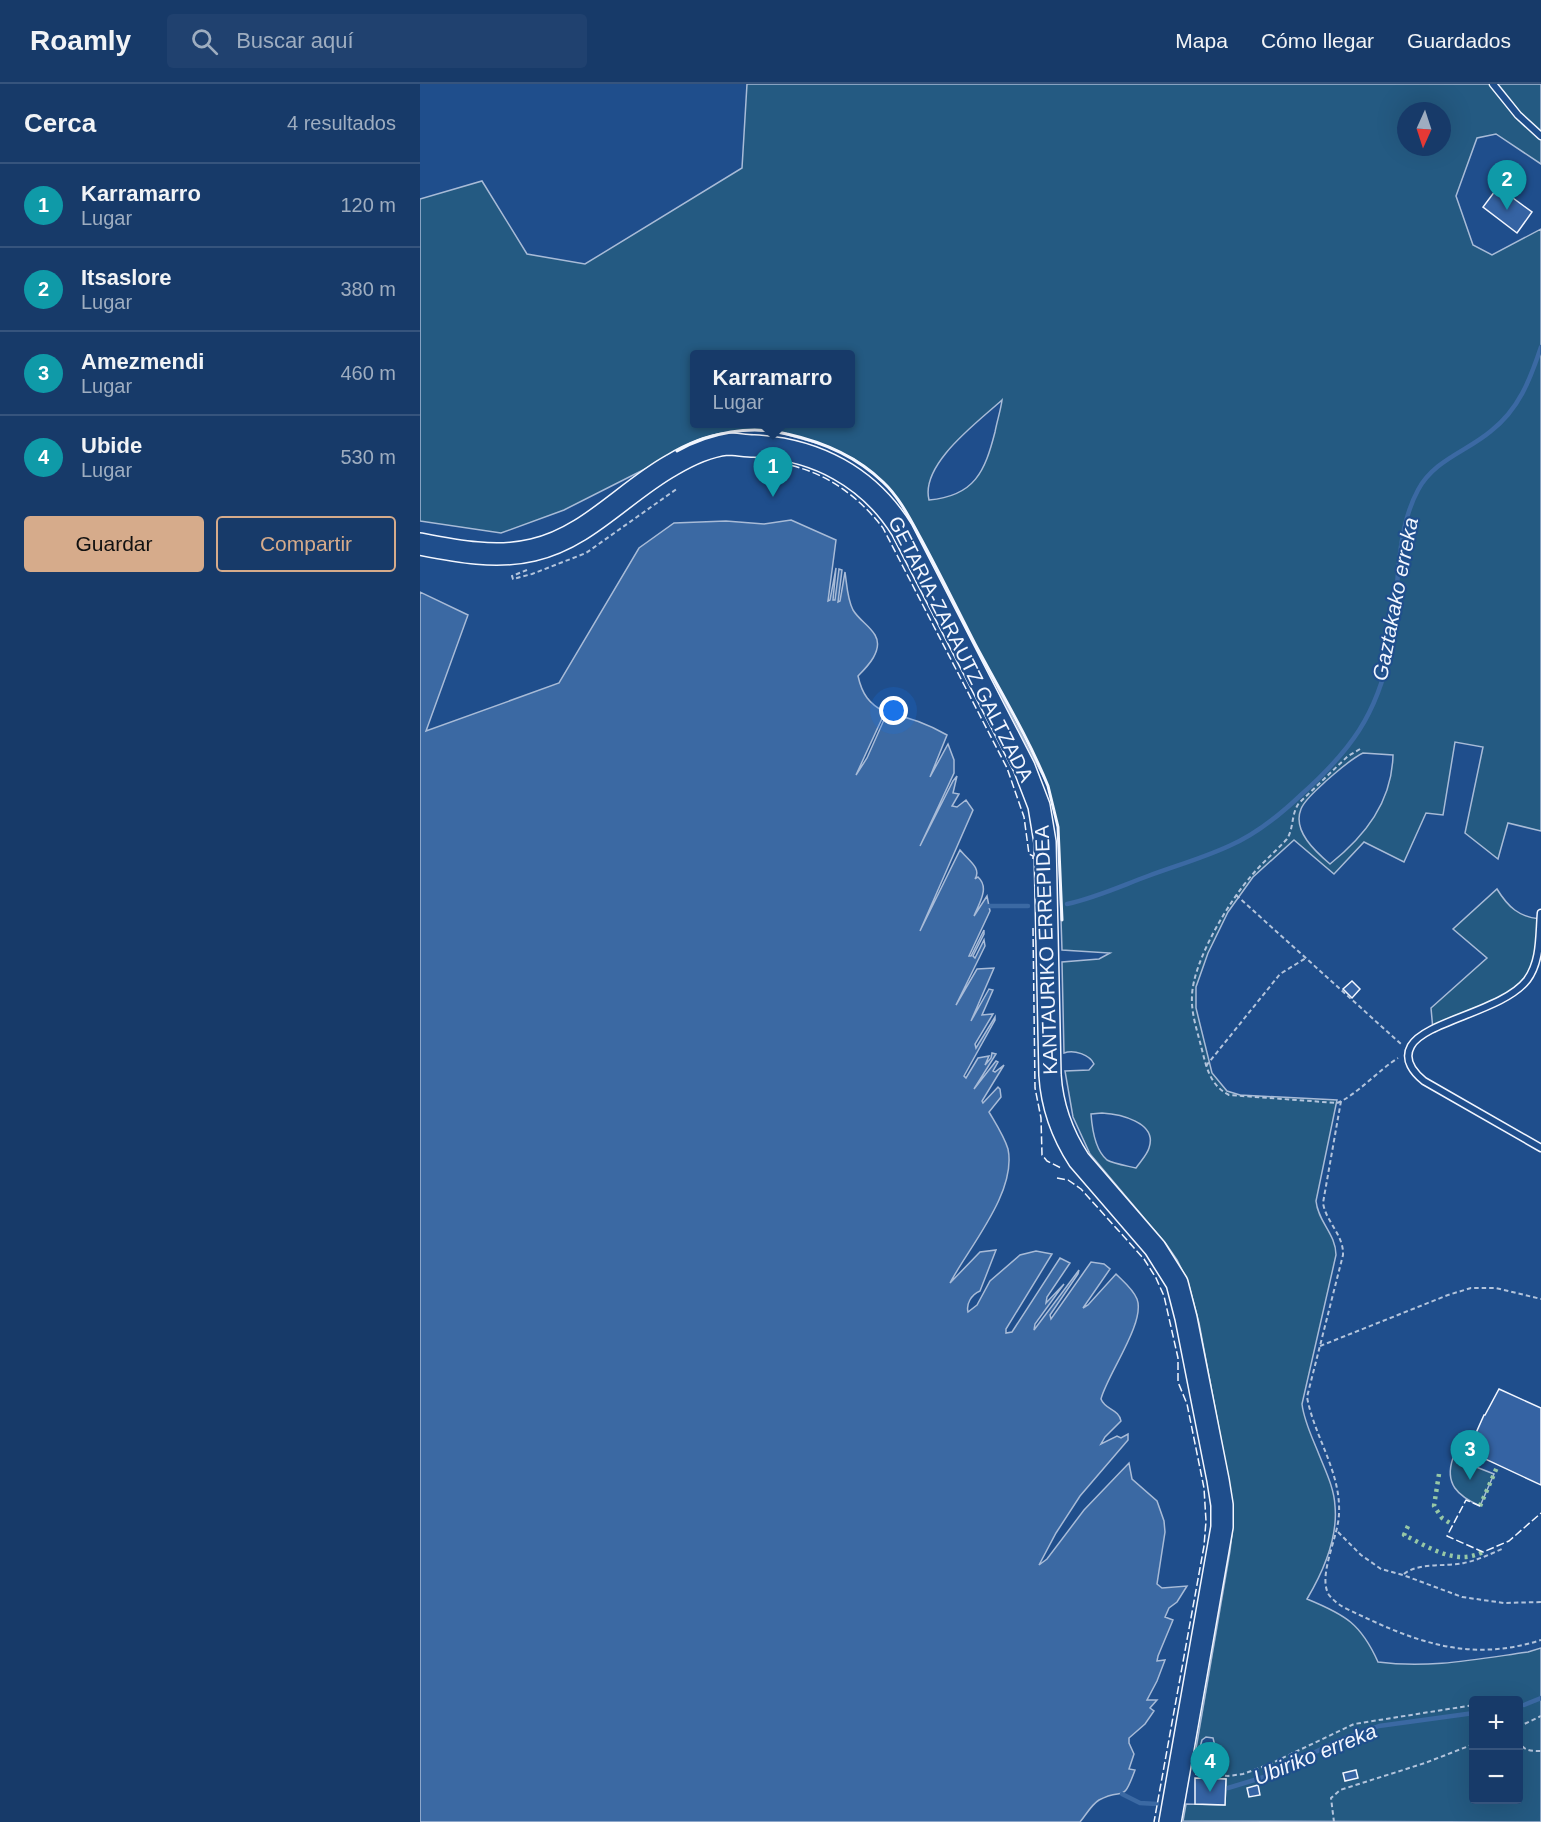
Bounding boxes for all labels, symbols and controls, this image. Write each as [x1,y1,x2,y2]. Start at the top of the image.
search box [167,14,587,68]
text: Roamly [30,25,131,56]
icon: search [188,25,221,58]
text: Buscar aquí [236,28,354,53]
text: Mapa [1175,29,1228,52]
text: Cómo llegar [1261,29,1374,52]
text: Guardados [1407,29,1511,52]
north arrow [1397,102,1451,156]
text: Cerca [24,108,96,138]
text: 4 resultados [287,112,396,134]
pin: 2 [1488,160,1526,210]
text: Karramarro [81,181,201,206]
text: 1 [38,194,49,216]
text: 120 m [340,194,396,216]
text: Lugar [81,207,132,229]
text: Itsaslore [81,265,172,290]
text: 2 [38,278,49,300]
text: 380 m [340,278,396,300]
text: Lugar [81,291,132,313]
text: Amezmendi [81,349,204,374]
popup [690,350,855,428]
text: 3 [38,362,49,384]
text: 460 m [340,362,396,384]
text: Karramarro [713,365,832,390]
text: Lugar [81,375,132,397]
text: Lugar [713,391,764,413]
text: Ubide [81,433,142,458]
text: 4 [38,446,49,468]
text: 530 m [340,446,396,468]
pin: 1 [754,448,792,497]
text: Lugar [81,459,132,481]
street label: GETARIA-ZARAUTZ GALTZADA [884,513,1038,786]
water label: Gaztakako erreka [1368,515,1422,683]
button: Guardar [24,516,204,572]
button: Compartir [216,516,396,572]
your location [879,696,908,725]
street label: KANTAURIKO ERREPIDEA [1031,824,1061,1075]
pin: 3 [1450,1430,1490,1480]
map controls [1469,1696,1523,1804]
button: + [1469,1696,1523,1750]
water label: Ubiriko erreka [1250,1719,1380,1789]
pin: 4 [1190,1742,1230,1792]
button: − [1469,1750,1523,1804]

